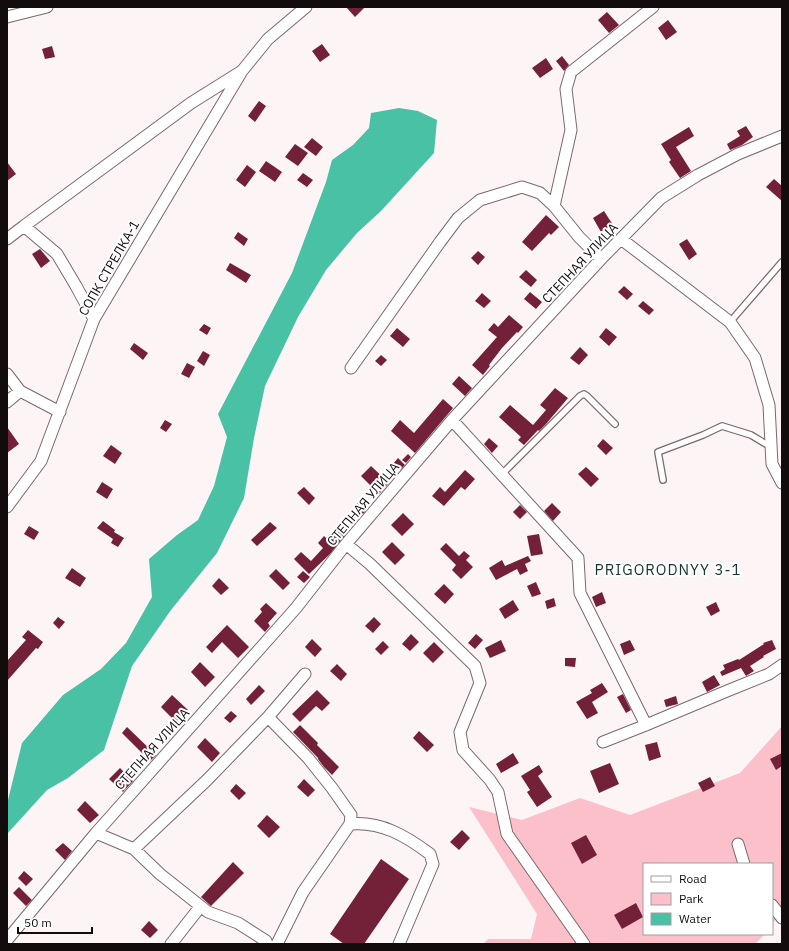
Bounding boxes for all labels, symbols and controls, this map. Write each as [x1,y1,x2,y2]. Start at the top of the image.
street label: СОПК СТРЕЛКА-1 [75,217,143,319]
street label: СТЕПНАЯ УЛИЦА [538,219,622,307]
street label: СТЕПНАЯ УЛИЦА [323,458,403,549]
district label: PRIGORODNYY 3-1 [595,560,741,579]
street label: СТЕПНАЯ УЛИЦА [111,704,194,793]
legend [643,863,773,935]
text: Road [679,871,707,886]
text: Park [679,891,704,906]
scale bar [18,909,92,935]
text: Water [679,911,712,926]
text: 50 m [24,915,52,930]

